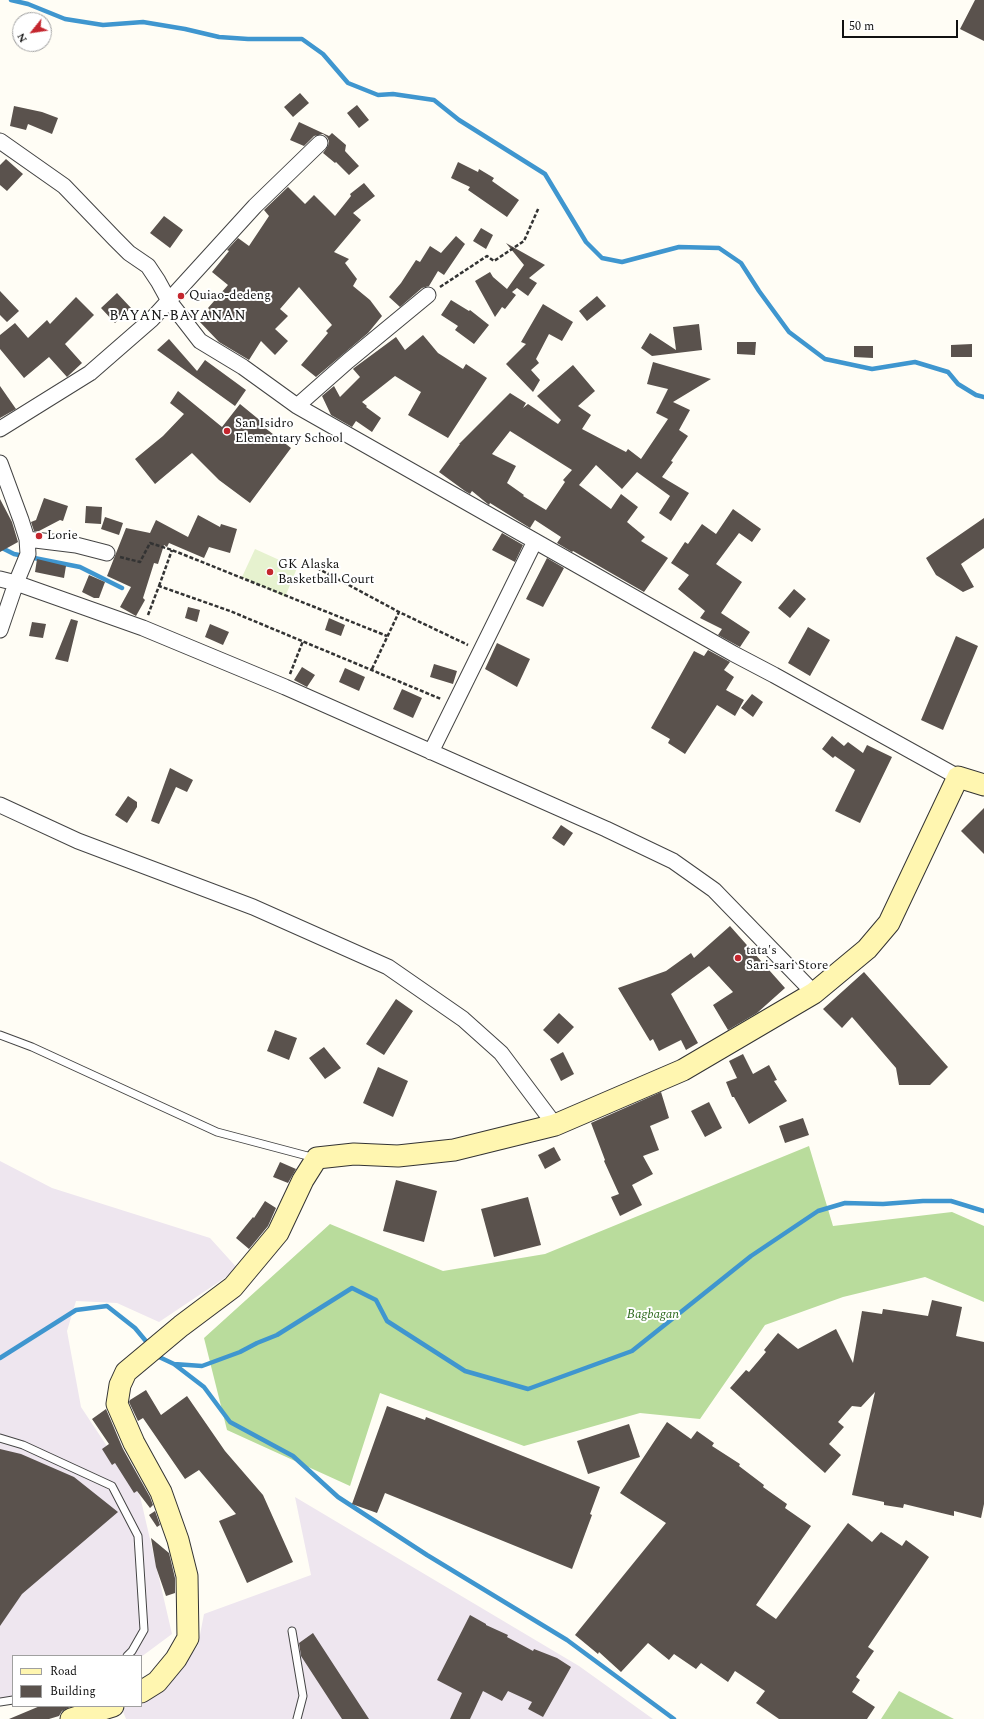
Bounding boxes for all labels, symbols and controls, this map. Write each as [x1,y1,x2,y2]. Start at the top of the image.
north arrow [12,12,52,52]
scale bar [844,12,960,38]
text: 50 m [849,17,874,36]
text: N [12,30,32,46]
place label: Quiao-dedeng [189,288,271,304]
marker: Quiao-dedeng [176,291,186,301]
district label: BAYAN-BAYANAN [109,309,247,325]
place label: San Isidro Elementary School [235,416,343,447]
marker: San Isidro Elementary School [222,426,232,436]
place label: Lorie [47,528,78,544]
marker: Lorie [34,531,44,541]
place label: GK Alaska Basketball Court [278,557,374,588]
marker: GK Alaska Basketball Court [265,567,275,577]
place label: tata's Sari-sari Store [746,943,828,974]
marker: tata's Sari-sari Store [733,953,743,963]
park label: Bagbagan [627,1307,679,1323]
legend [12,1655,142,1707]
text: Road [50,1662,77,1681]
text: Building [50,1682,96,1701]

